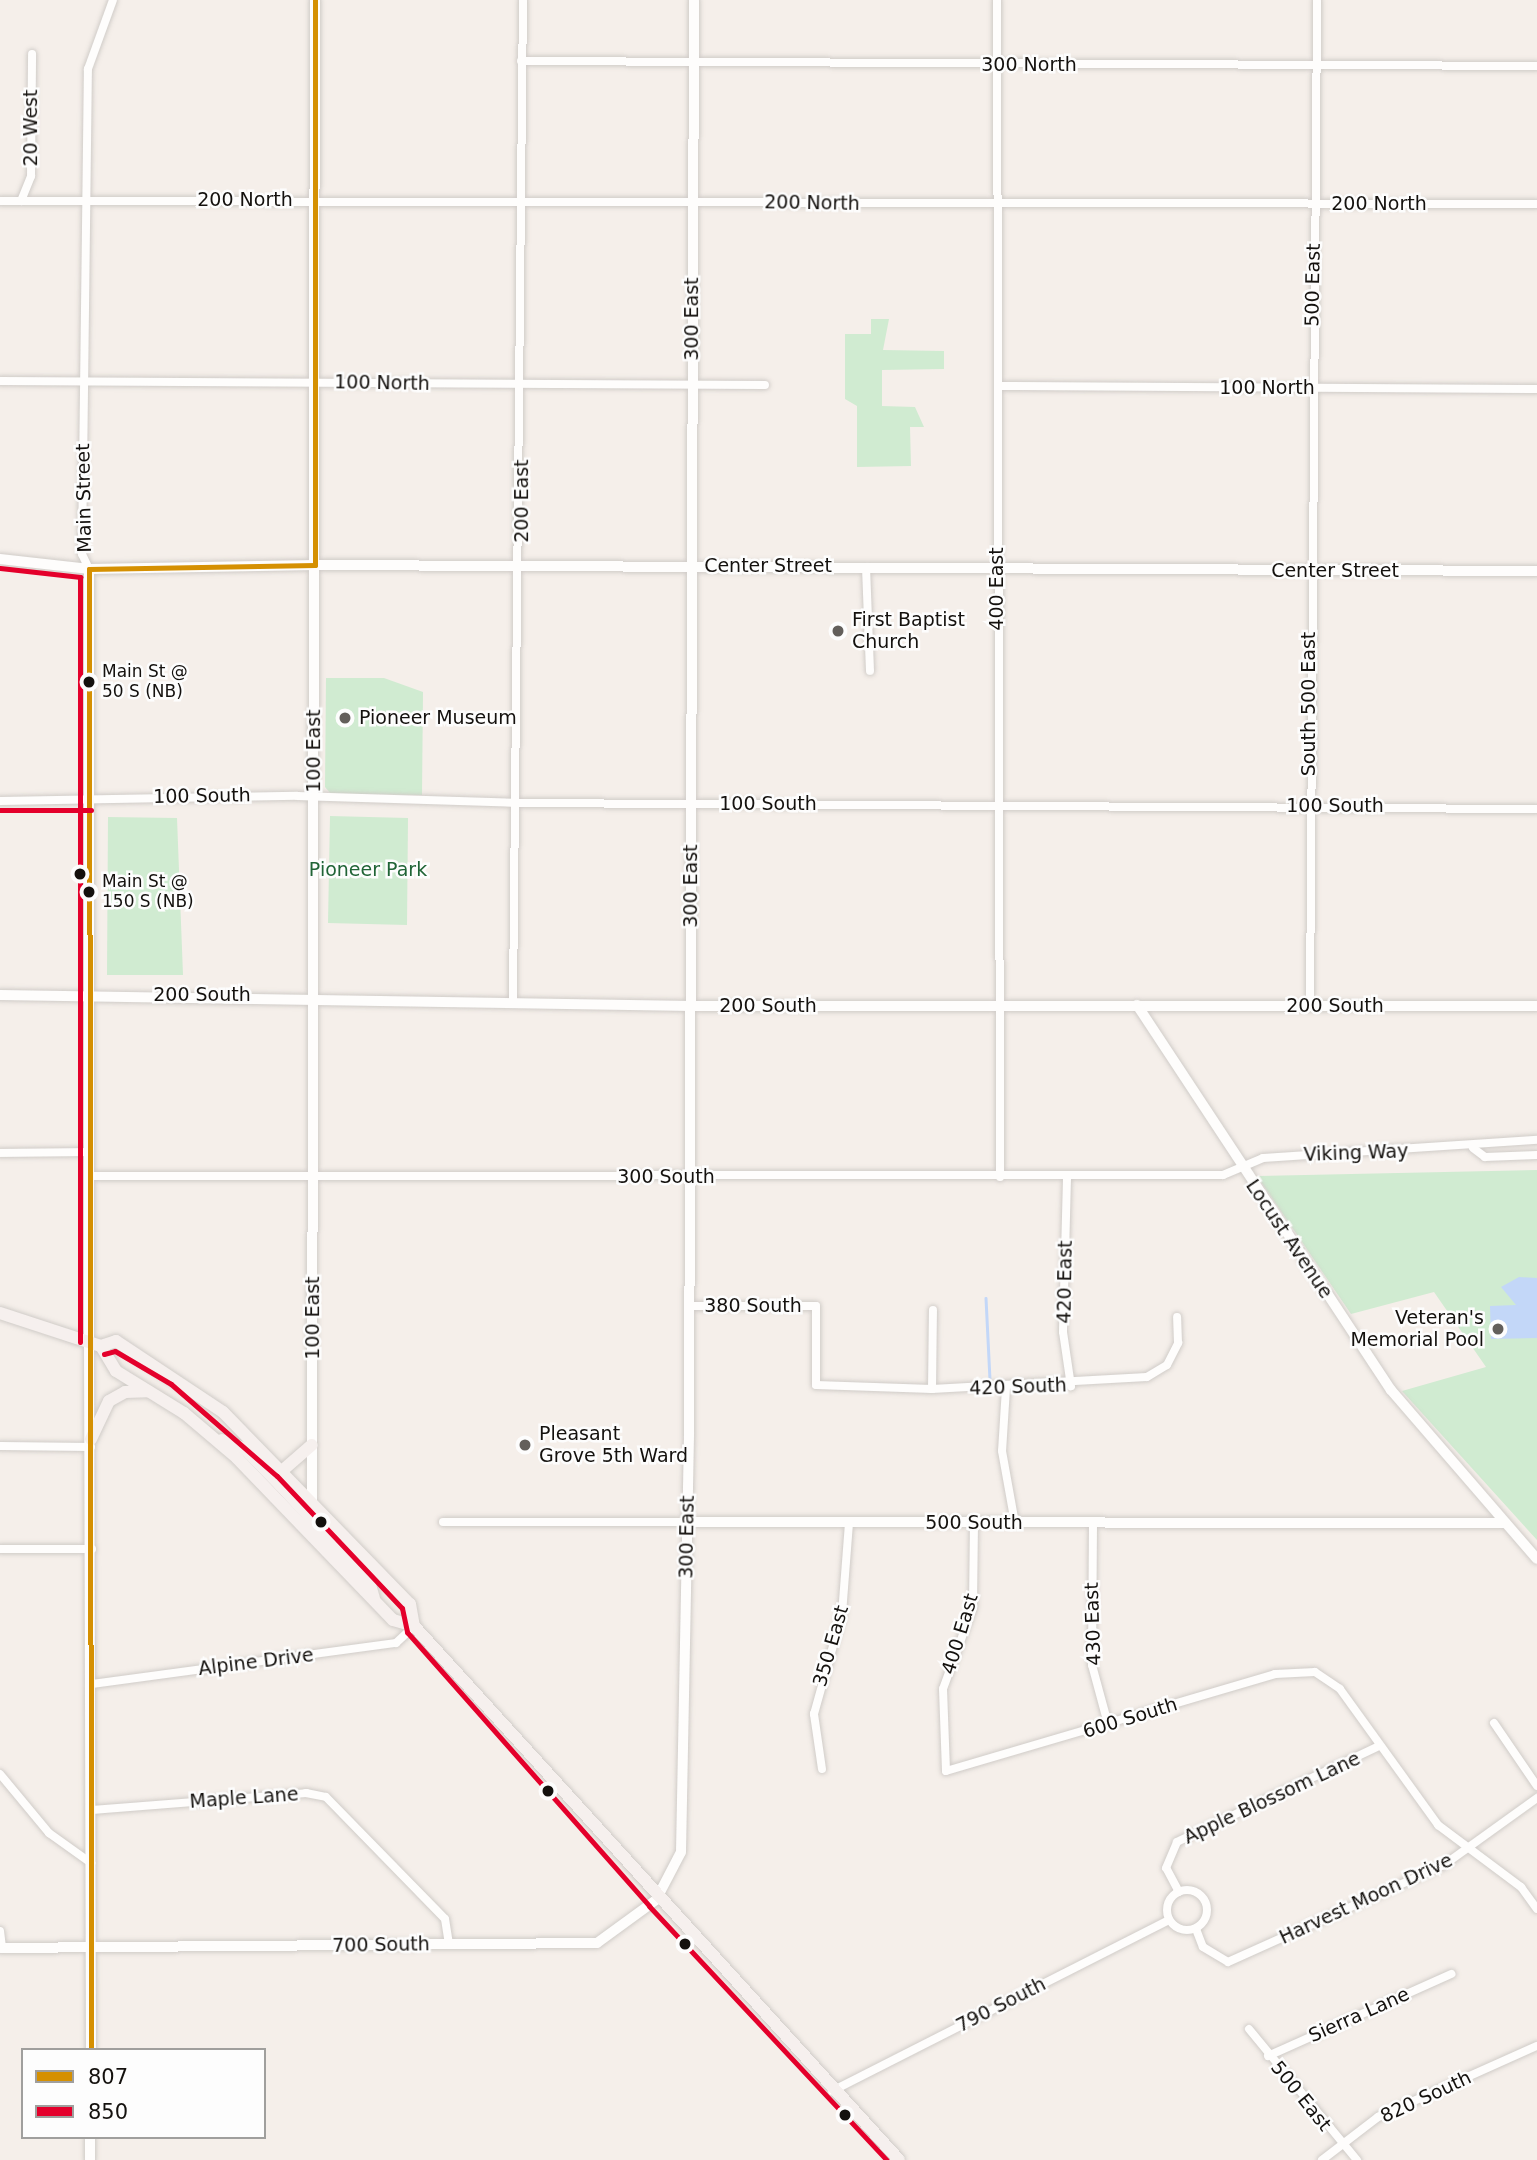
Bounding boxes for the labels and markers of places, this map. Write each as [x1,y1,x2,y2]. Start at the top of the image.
place label: First Baptist Church [852,609,965,653]
marker: First Baptist Church [830,623,846,639]
place label: Main St @ 50 S (NB) [102,662,188,702]
marker: Main St @ 50 S (NB) [82,675,96,689]
place label: Pioneer Museum [359,707,517,729]
marker: Pioneer Museum [337,710,353,726]
unlabelled marker [73,867,87,881]
place label: Main St @ 150 S (NB) [102,872,194,912]
marker: Main St @ 150 S (NB) [82,885,96,899]
place label: Veteran's Memorial Pool [1350,1307,1484,1351]
marker: Veteran's Memorial Pool [1490,1321,1506,1337]
place label: Pleasant Grove 5th Ward [539,1423,688,1467]
marker: Pleasant Grove 5th Ward [517,1437,533,1453]
unlabelled marker [314,1515,328,1529]
unlabelled marker [541,1784,555,1798]
unlabelled marker [678,1937,692,1951]
unlabelled marker [838,2108,852,2122]

